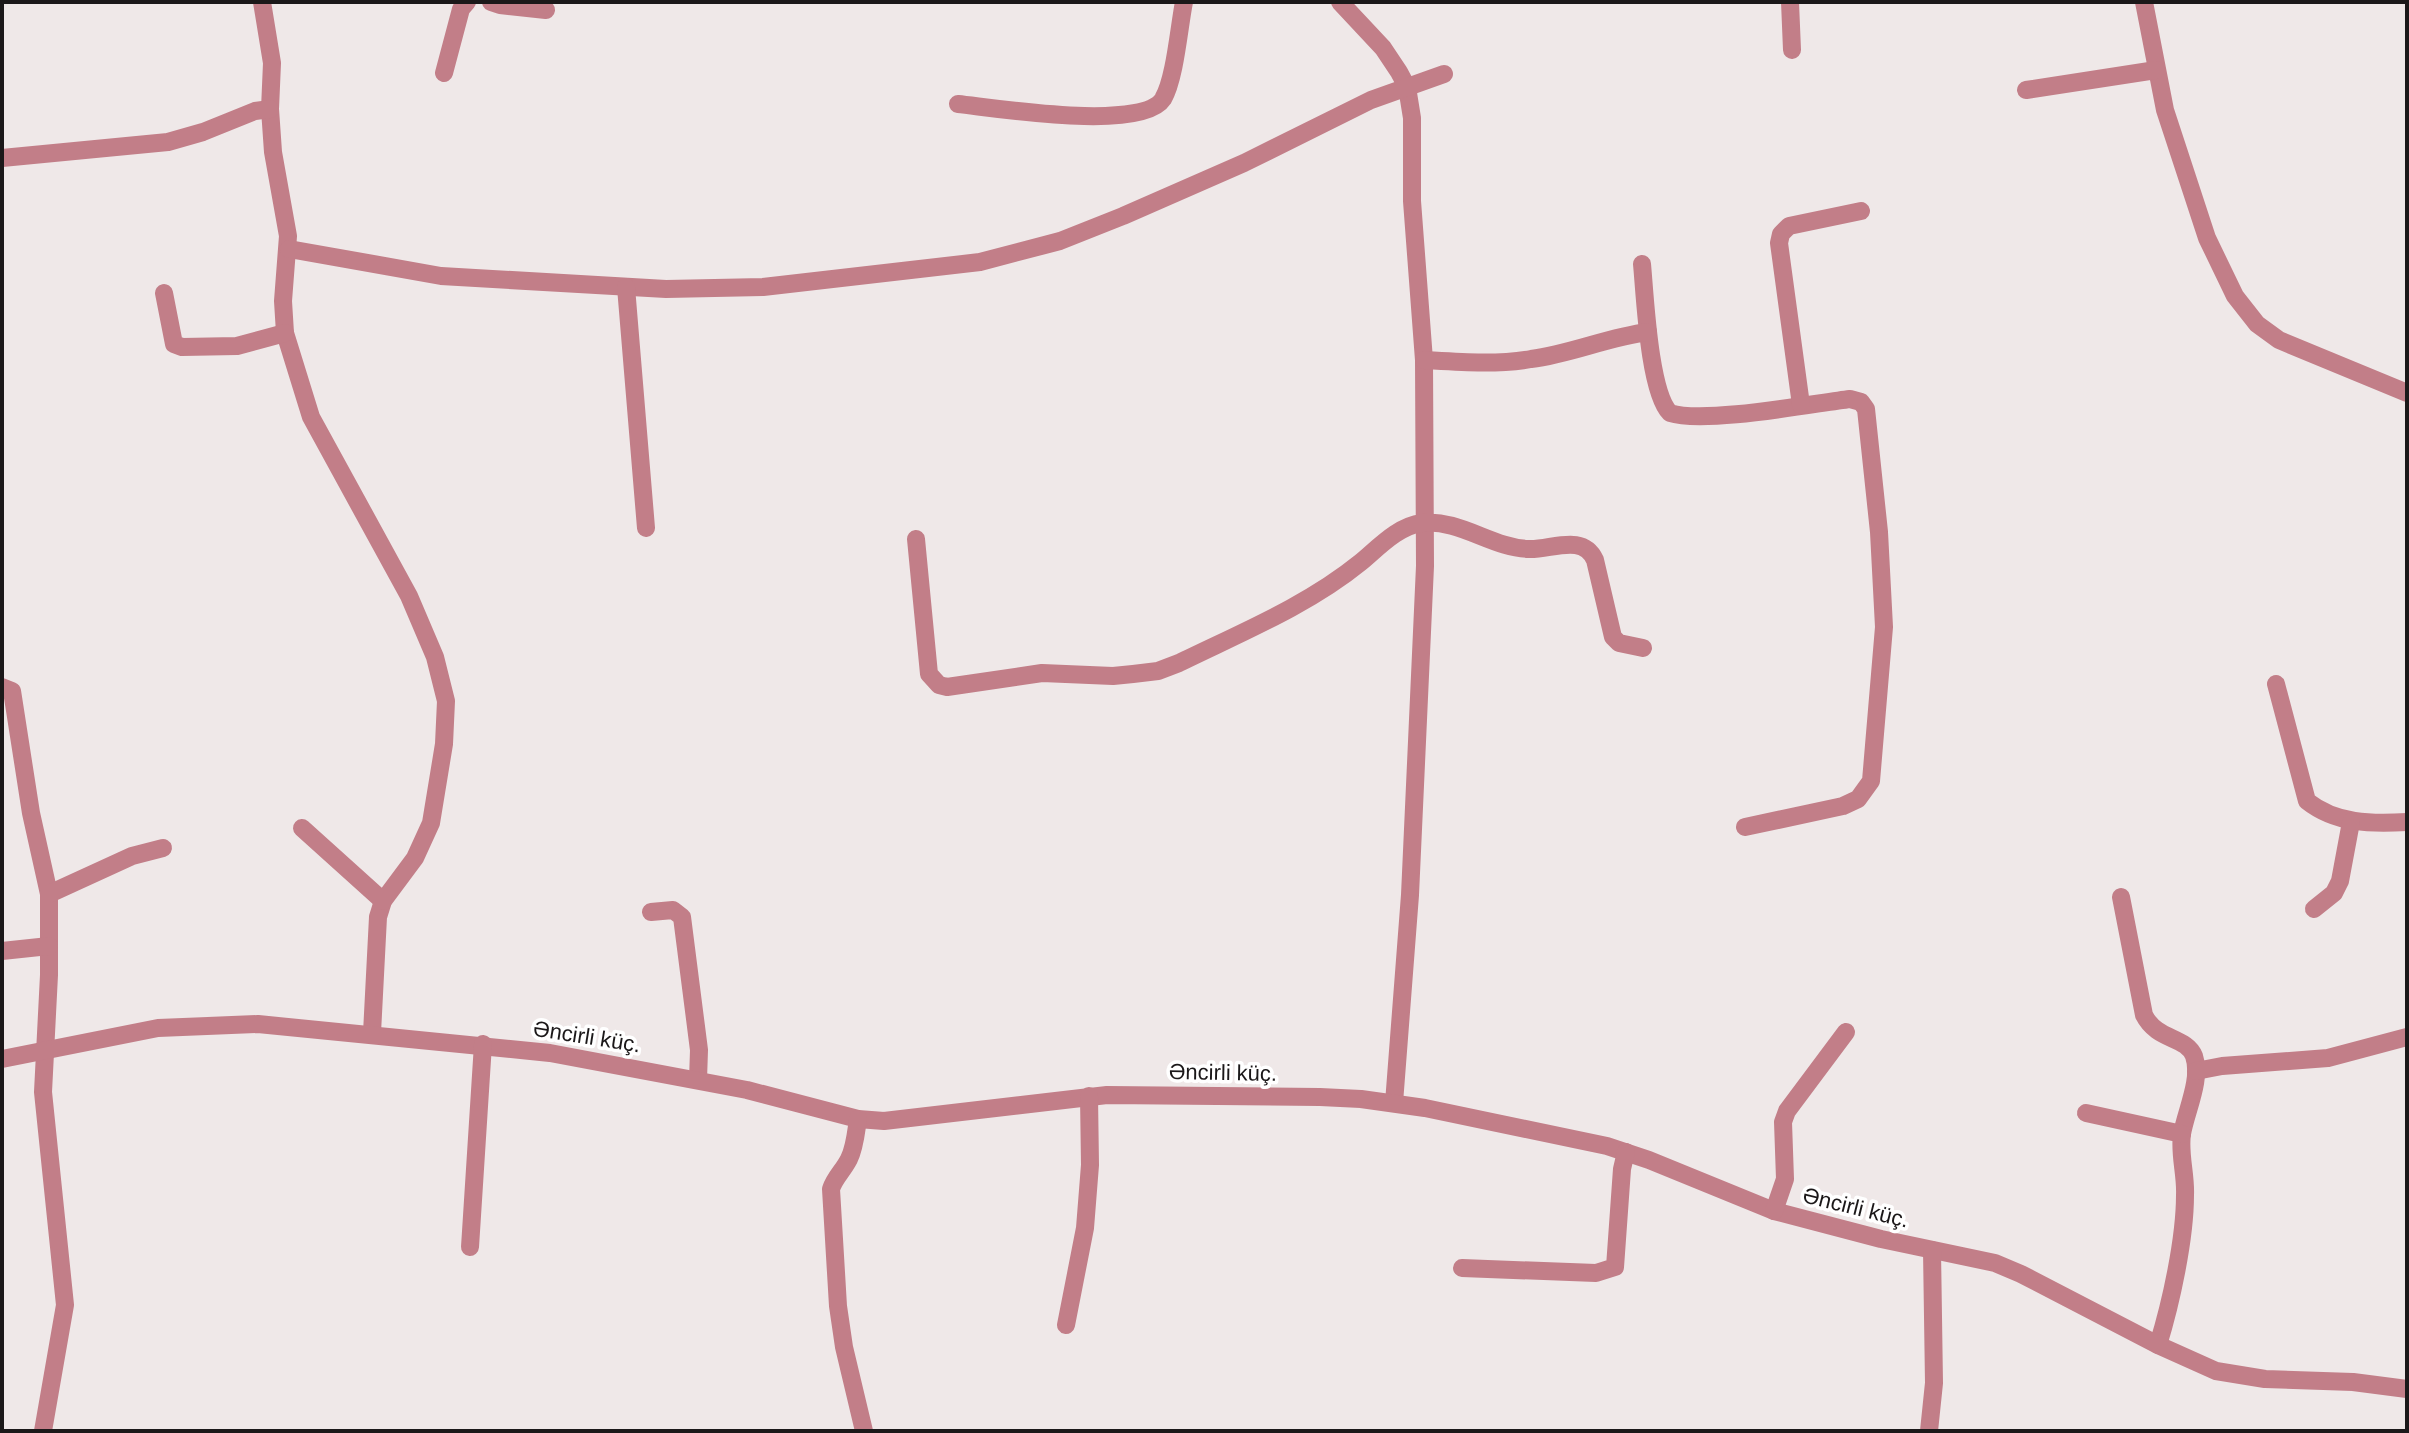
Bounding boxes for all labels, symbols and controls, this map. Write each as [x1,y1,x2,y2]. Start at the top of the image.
street label: Əncirli küç. [532,1016,642,1057]
street label: Əncirli küç. [1169,1059,1277,1086]
street label: Əncirli küç. [1800,1182,1911,1233]

